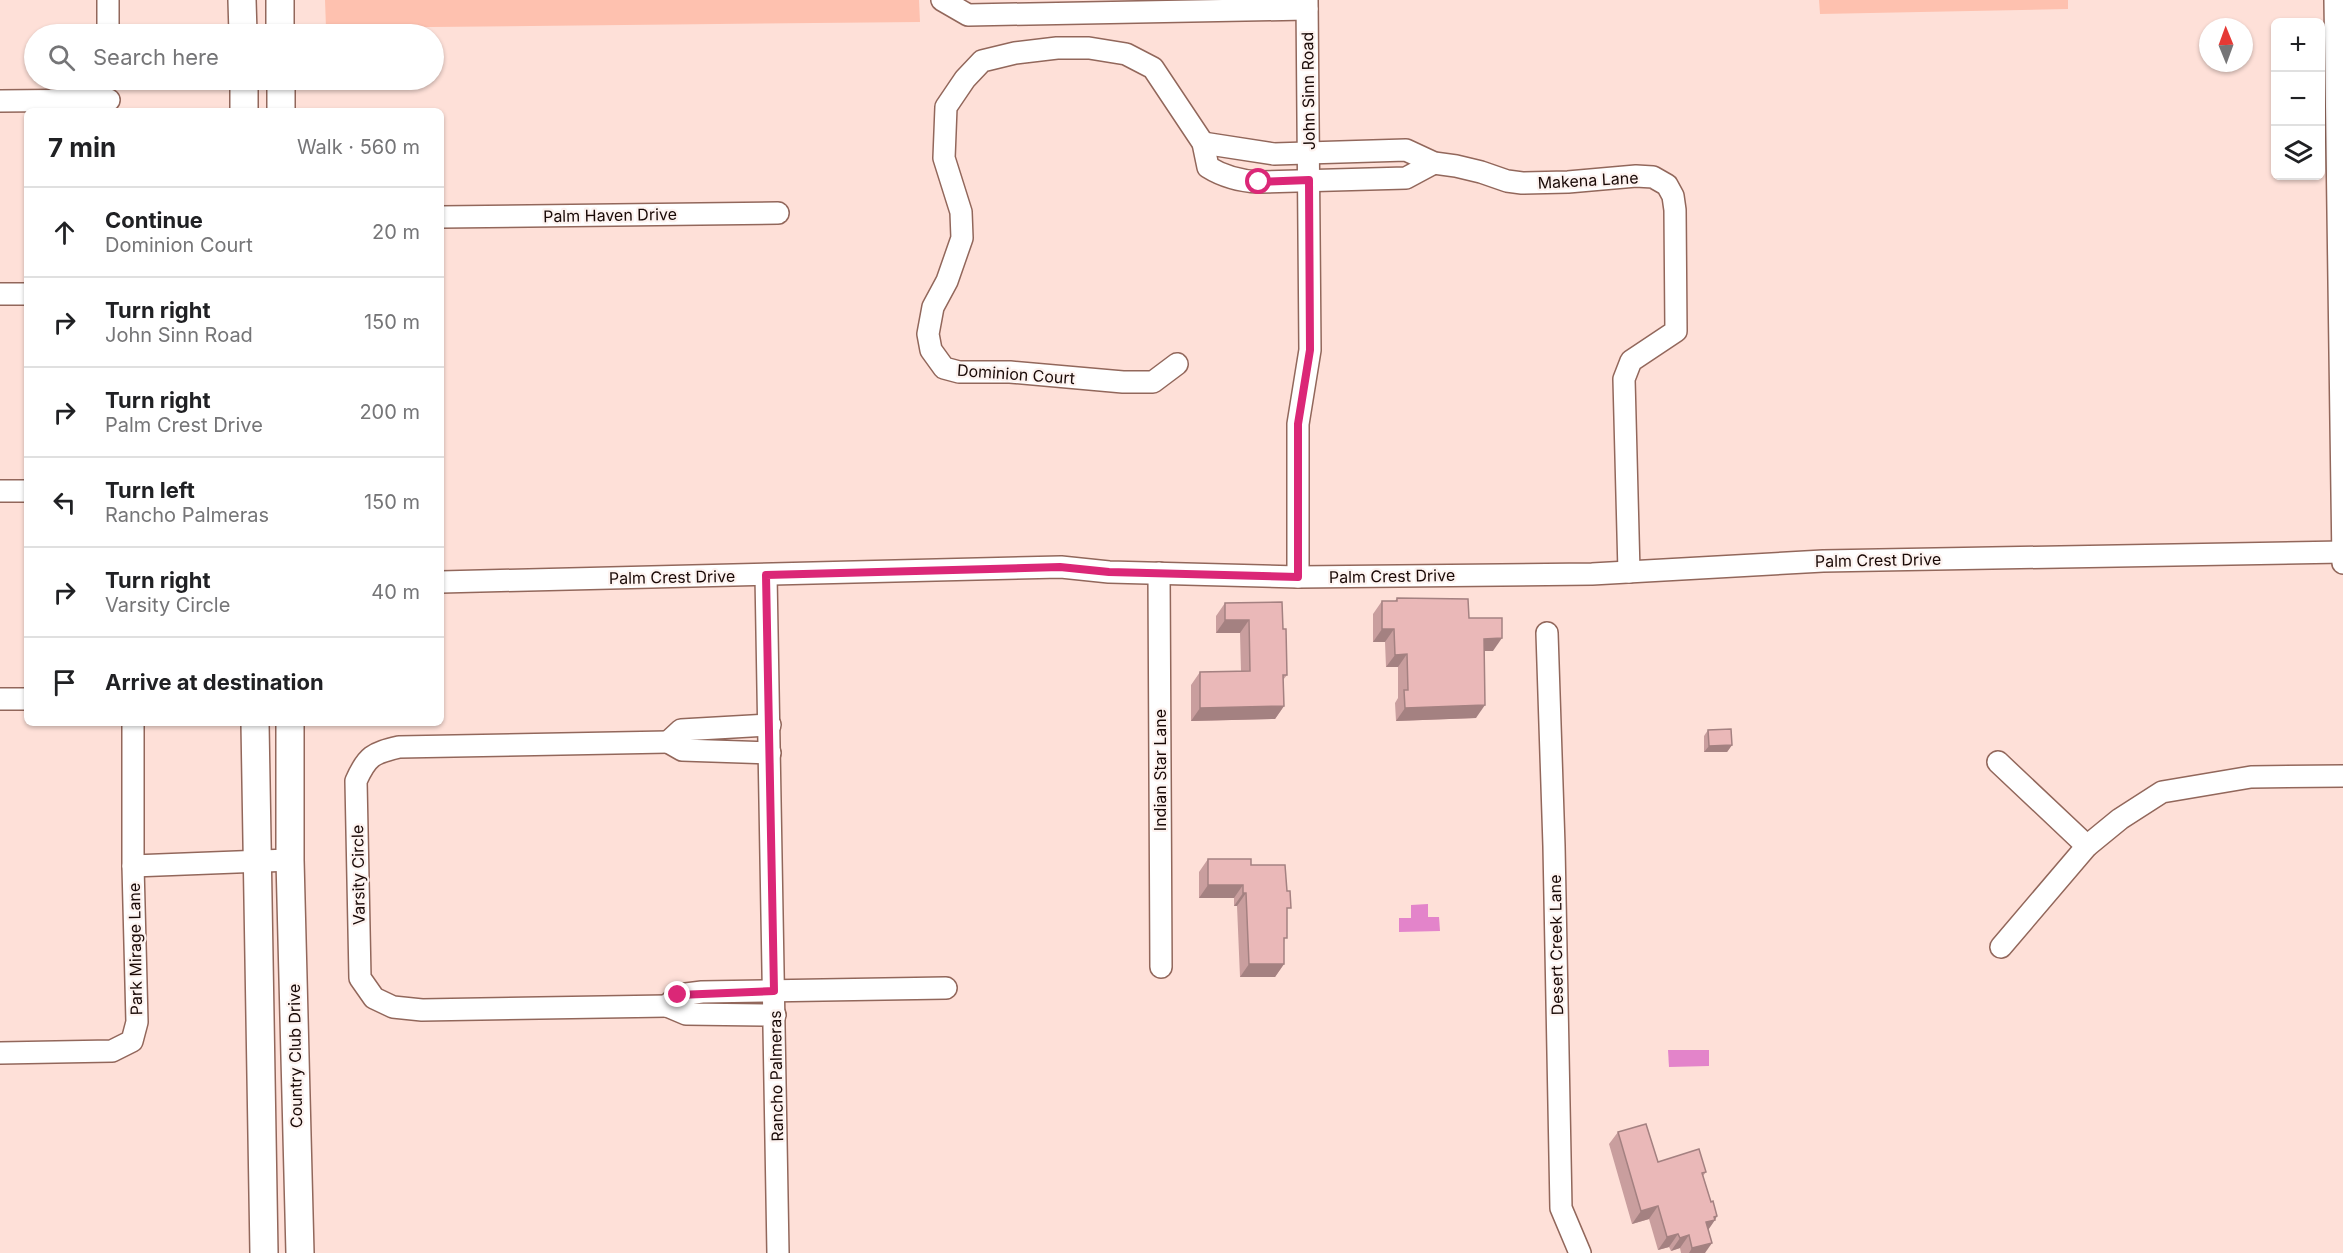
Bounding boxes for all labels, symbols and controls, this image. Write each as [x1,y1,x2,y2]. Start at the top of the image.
north arrow [2199,18,2253,72]
map controls [2271,18,2325,180]
button: + [2271,18,2325,72]
search box [24,24,444,90]
street label: John Sinn Road [1297,32,1319,150]
icon: search [45,41,78,74]
text: Search here [93,44,219,70]
button: − [2271,72,2325,126]
button: layers [2271,126,2325,180]
text: 7 min [48,132,116,163]
text: Walk · 560 m [297,135,420,159]
street label: Makena Lane [1537,167,1639,193]
route start [1245,168,1271,194]
street label: Palm Haven Drive [543,204,677,226]
text: Continue [105,207,203,233]
icon: ahead [48,216,81,249]
text: 20 m [372,220,420,244]
text: Dominion Court [105,233,253,257]
text: Turn right [105,297,211,323]
icon: right [48,306,81,339]
text: 150 m [364,310,420,334]
text: John Sinn Road [105,323,253,347]
street label: Dominion Court [956,360,1076,388]
text: Turn right [105,387,211,413]
icon: right [48,396,81,429]
text: 200 m [359,400,420,424]
text: Palm Crest Drive [105,413,263,437]
text: Turn left [105,477,195,503]
icon: left [48,486,81,519]
text: 150 m [364,490,420,514]
text: Rancho Palmeras [105,503,269,527]
street label: Palm Crest Drive [1815,549,1941,571]
street label: Palm Crest Drive [1329,565,1455,587]
street label: Palm Crest Drive [609,566,735,588]
text: Turn right [105,567,211,593]
icon: right [48,576,81,609]
text: 40 m [371,580,420,604]
text: Varsity Circle [105,593,230,617]
icon: arrive [48,666,81,699]
text: Arrive at destination [105,669,324,695]
street label: Indian Star Lane [1150,709,1170,831]
street label: Varsity Circle [347,825,369,925]
street label: Desert Creek Lane [1545,874,1567,1016]
street label: Park Mirage Lane [124,883,146,1015]
route end [664,981,690,1007]
street label: Country Club Drive [284,984,306,1128]
street label: Rancho Palmeras [765,1010,787,1142]

